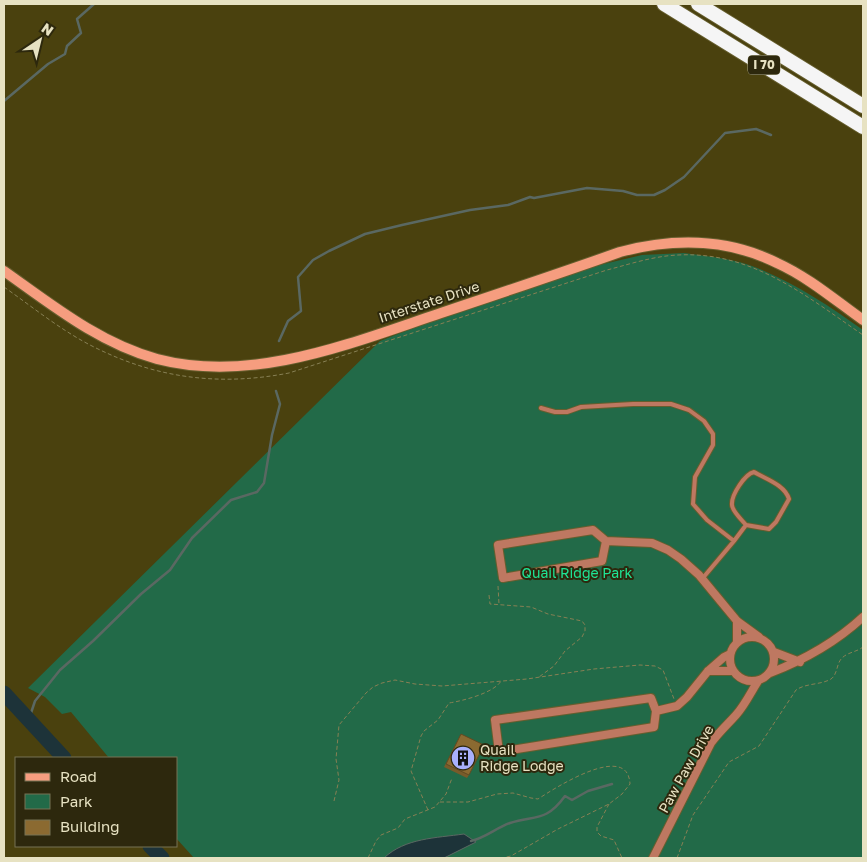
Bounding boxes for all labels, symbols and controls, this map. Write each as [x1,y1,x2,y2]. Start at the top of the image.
north arrow [15,15,65,65]
text: N [39,19,57,39]
road number: I 70 [748,56,780,74]
street label: Interstate Drive [376,277,481,326]
park label: Quail Ridge Park [522,564,633,581]
street label: Paw Paw Drive [654,722,717,816]
place label: Quail Ridge Lodge [480,741,564,774]
building icon: Quail Ridge Lodge [450,745,476,771]
legend [15,757,178,847]
text: Road [60,767,97,785]
text: Park [60,792,93,810]
text: Building [60,817,120,835]

